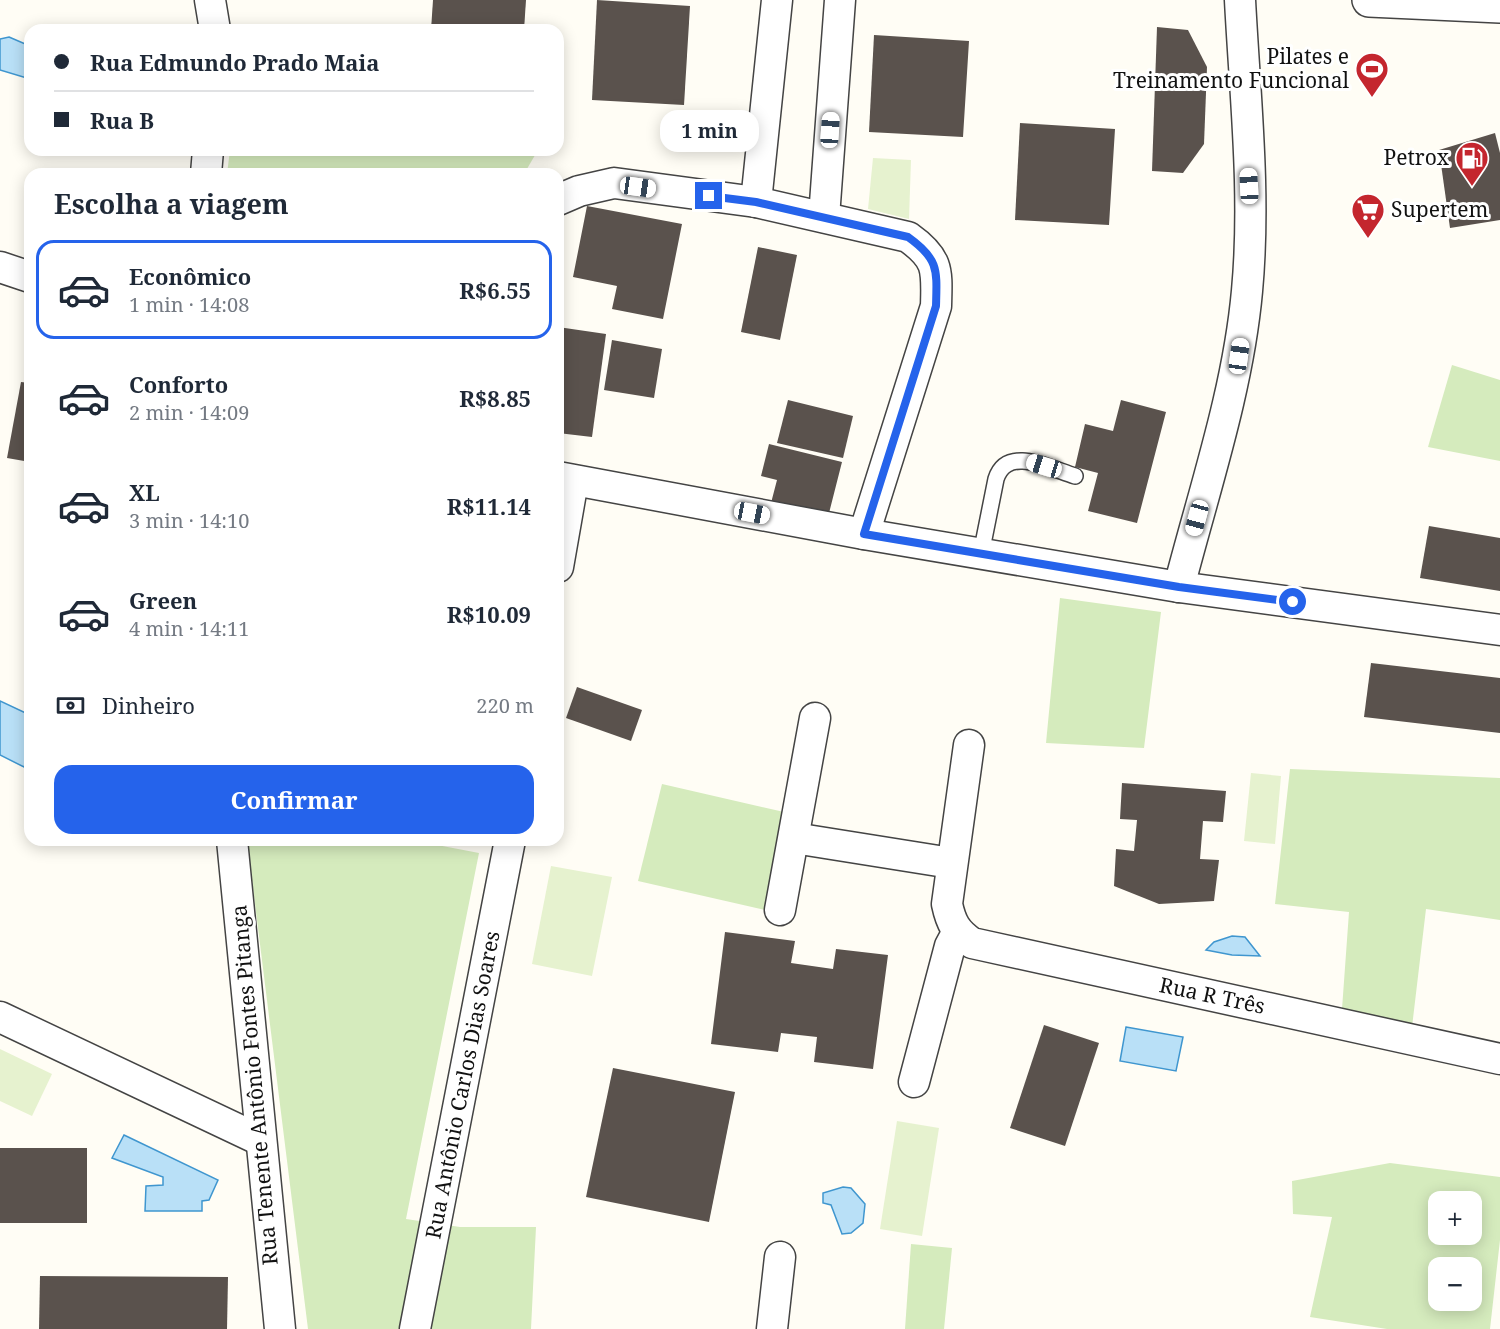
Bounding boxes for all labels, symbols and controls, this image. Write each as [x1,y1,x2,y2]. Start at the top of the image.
place label: Pilates e Treinamento Funcional [1113,42,1349,94]
text: Rua Edmundo Prado Maia [90,47,379,77]
sports icon: Pilates e Treinamento Funcional [1354,51,1390,98]
text: Rua B [90,105,154,135]
callout: 1 min [660,109,758,151]
car [820,111,840,149]
text: 1 min [681,117,738,144]
fuel station icon: Petrox [1454,140,1490,187]
place label: Petrox [1384,143,1450,171]
car [1239,168,1259,204]
car [619,176,657,198]
route end [695,182,722,209]
text: Escolha a viagem [54,185,289,222]
supermarket icon: Supertem [1350,192,1386,239]
place label: Supertem [1391,195,1488,223]
text: Econômico [129,261,251,291]
icon: car [57,263,111,317]
text: R$6.55 [459,275,531,305]
text: 1 min · 14:08 [129,291,249,318]
car [1228,337,1250,375]
text: Conforto [129,369,228,399]
icon: car [57,371,111,425]
text: R$8.85 [459,383,531,413]
text: 2 min · 14:09 [129,399,249,426]
car [1024,452,1064,480]
text: XL [129,477,160,507]
icon: car [57,479,111,533]
text: R$11.14 [447,491,531,521]
car [1184,498,1210,538]
car [733,501,771,525]
text: 3 min · 14:10 [129,507,249,534]
text: Green [129,585,197,615]
icon: car [57,587,111,641]
route start [1279,588,1306,615]
text: R$10.09 [447,599,531,629]
text: 4 min · 14:11 [129,615,249,642]
icon: cash [54,689,87,722]
text: Dinheiro [102,690,195,720]
text: 220 m [476,692,534,719]
button: Confirmar [54,765,534,834]
street label: Rua Tenente Antônio Fontes Pitanga [224,904,284,1266]
street label: Rua Antônio Carlos Dias Soares [418,929,506,1241]
street label: Rua R Três [1157,970,1268,1020]
map controls [1428,1191,1482,1311]
button: + [1428,1191,1482,1245]
button: − [1428,1257,1482,1311]

